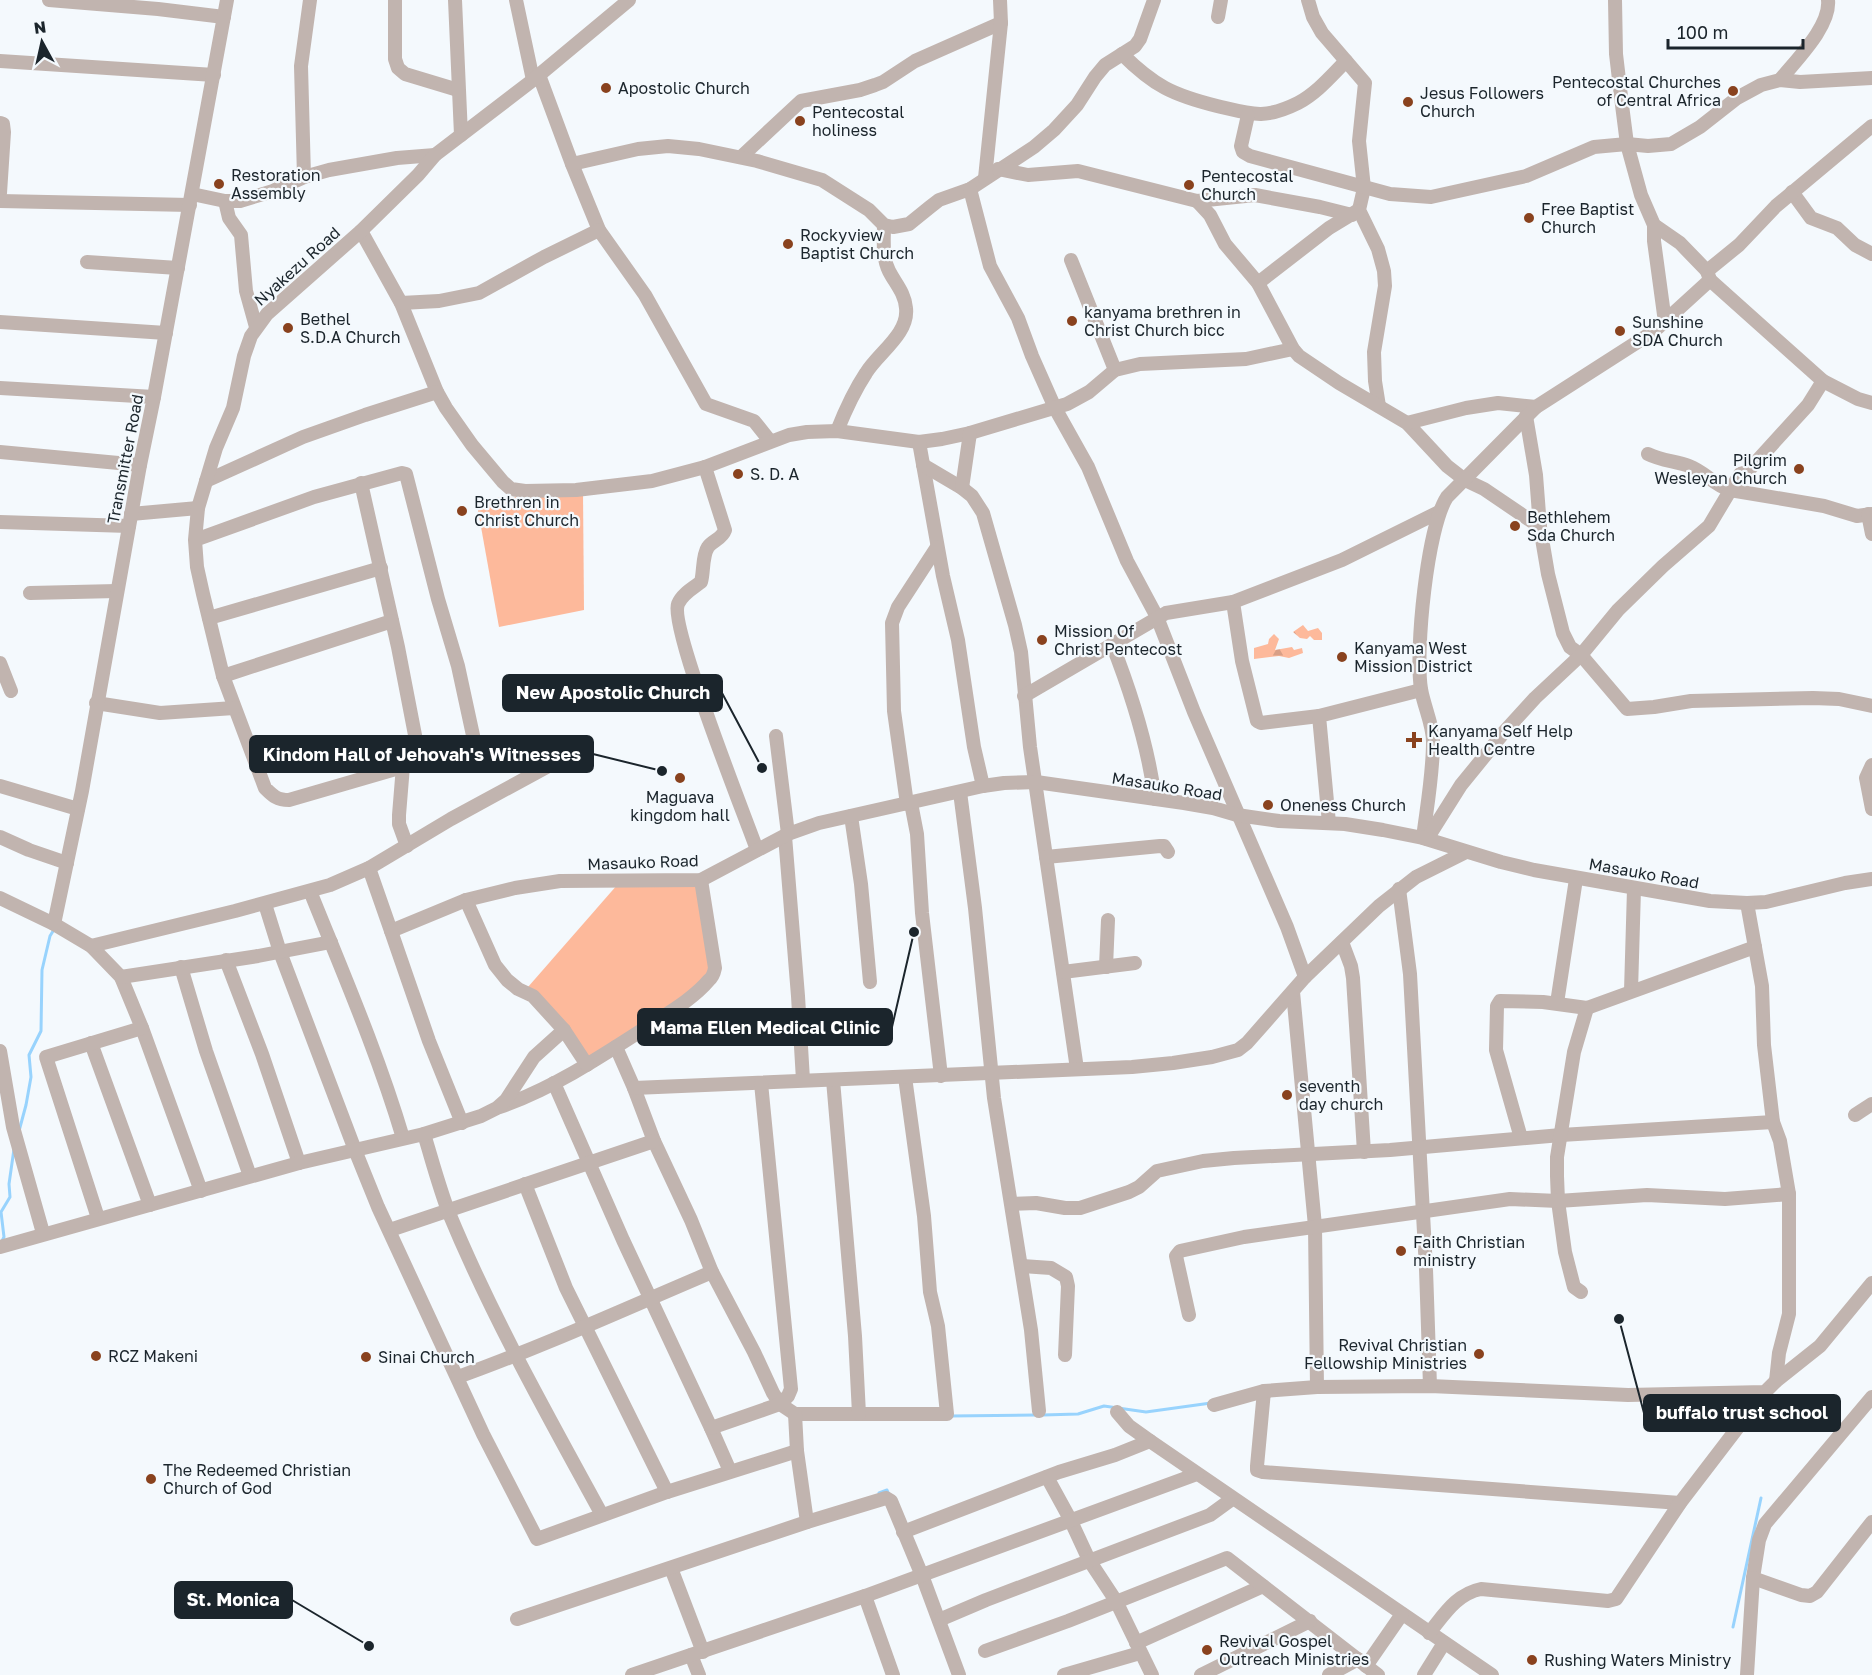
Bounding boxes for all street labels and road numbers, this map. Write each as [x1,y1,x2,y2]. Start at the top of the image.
street label: Nyakezu Road [250,222,344,310]
street label: Transmitter Road [103,392,147,526]
street label: Masauko Road [1110,767,1224,805]
street label: Masauko Road [587,850,699,874]
street label: Masauko Road [1587,853,1701,893]

